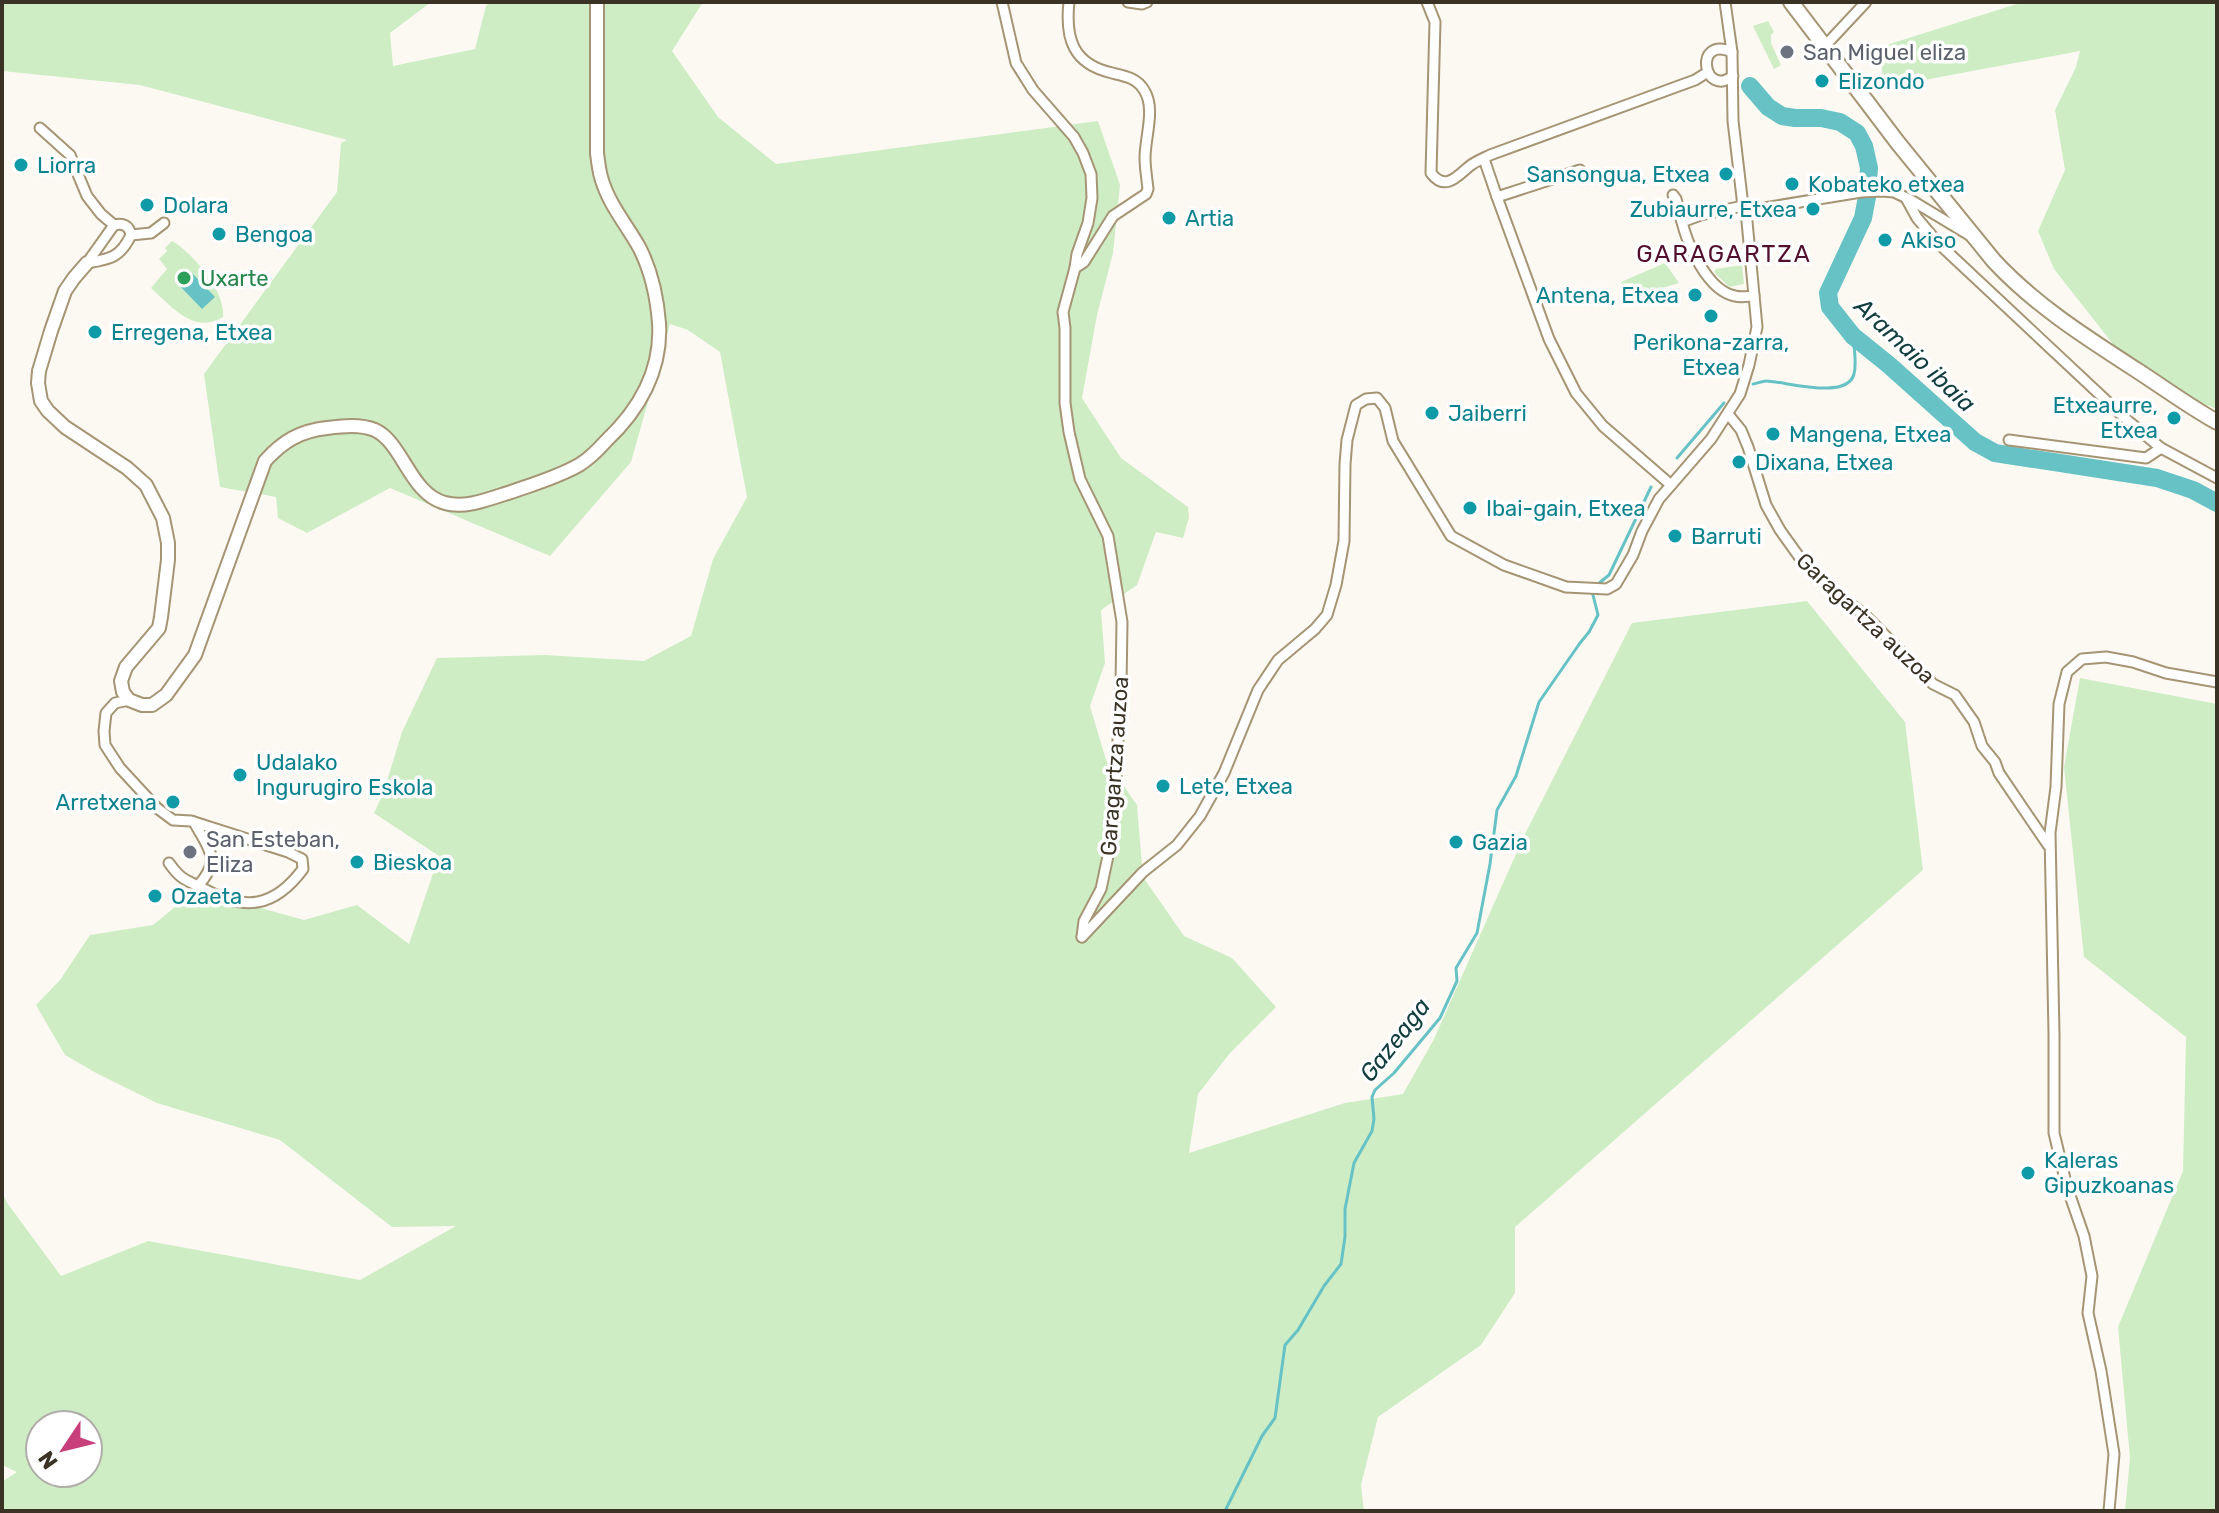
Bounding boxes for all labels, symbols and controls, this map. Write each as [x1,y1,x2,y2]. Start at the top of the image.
place label: San Miguel eliza [1803,39,1966,66]
marker: San Miguel eliza [1778,43,1796,61]
place label: Elizondo [1838,68,1925,95]
marker: Elizondo [1813,72,1831,90]
place label: Liorra [37,152,96,179]
marker: Liorra [12,156,30,174]
place label: Sansongua, Etxea [1527,161,1710,188]
marker: Sansongua, Etxea [1717,165,1735,183]
place label: Kobateko etxea [1808,171,1965,198]
marker: Kobateko etxea [1783,175,1801,193]
place label: Dolara [163,192,229,219]
marker: Dolara [138,196,156,214]
place label: Zubiaurre, Etxea [1630,196,1797,223]
marker: Zubiaurre, Etxea [1804,200,1822,218]
place label: Artia [1185,205,1234,232]
marker: Artia [1160,209,1178,227]
place label: Bengoa [235,221,313,248]
marker: Bengoa [210,225,228,243]
place label: Akiso [1901,227,1956,254]
marker: Akiso [1876,231,1894,249]
district label: GARAGARTZA [1636,240,1812,268]
place label: Uxarte [200,265,269,292]
marker: Uxarte [175,269,193,287]
place label: Antena, Etxea [1536,282,1679,309]
marker: Antena, Etxea [1686,286,1704,304]
water label: Aramaio ibaia [1847,291,1981,418]
marker: Perikona-zarra, Etxea [1702,307,1720,325]
place label: Erregena, Etxea [111,319,273,346]
marker: Erregena, Etxea [86,323,104,341]
place label: Perikona-zarra, Etxea [1633,329,1789,381]
place label: Etxeaurre, Etxea [2053,392,2158,444]
place label: Jaiberri [1448,400,1527,427]
marker: Jaiberri [1423,404,1441,422]
marker: Etxeaurre, Etxea [2165,409,2183,427]
place label: Mangena, Etxea [1789,421,1951,448]
marker: Mangena, Etxea [1764,425,1782,443]
place label: Dixana, Etxea [1755,449,1893,476]
marker: Dixana, Etxea [1730,453,1748,471]
place label: Ibai-gain, Etxea [1486,495,1646,522]
marker: Ibai-gain, Etxea [1461,499,1479,517]
place label: Barruti [1691,523,1762,550]
marker: Barruti [1666,527,1684,545]
street label: Garagartza auzoa [1791,547,1941,689]
street label: Garagartza auzoa [1095,675,1134,857]
place label: Udalako Ingurugiro Eskola [256,749,433,801]
marker: Udalako Ingurugiro Eskola [231,766,249,784]
place label: Lete, Etxea [1179,773,1293,800]
marker: Lete, Etxea [1154,777,1172,795]
place label: Arretxena [56,789,157,816]
marker: Arretxena [164,793,182,811]
place label: San Esteban, Eliza [206,826,340,878]
place label: Gazia [1472,829,1528,856]
marker: Gazia [1447,833,1465,851]
marker: San Esteban, Eliza [181,843,199,861]
place label: Bieskoa [373,849,452,876]
marker: Bieskoa [348,853,366,871]
place label: Ozaeta [171,883,242,910]
marker: Ozaeta [146,887,164,905]
water label: Gazeaga [1354,993,1436,1087]
place label: Kaleras Gipuzkoanas [2044,1147,2174,1199]
marker: Kaleras Gipuzkoanas [2019,1164,2037,1182]
north arrow [24,1409,104,1489]
text: N [32,1446,64,1474]

